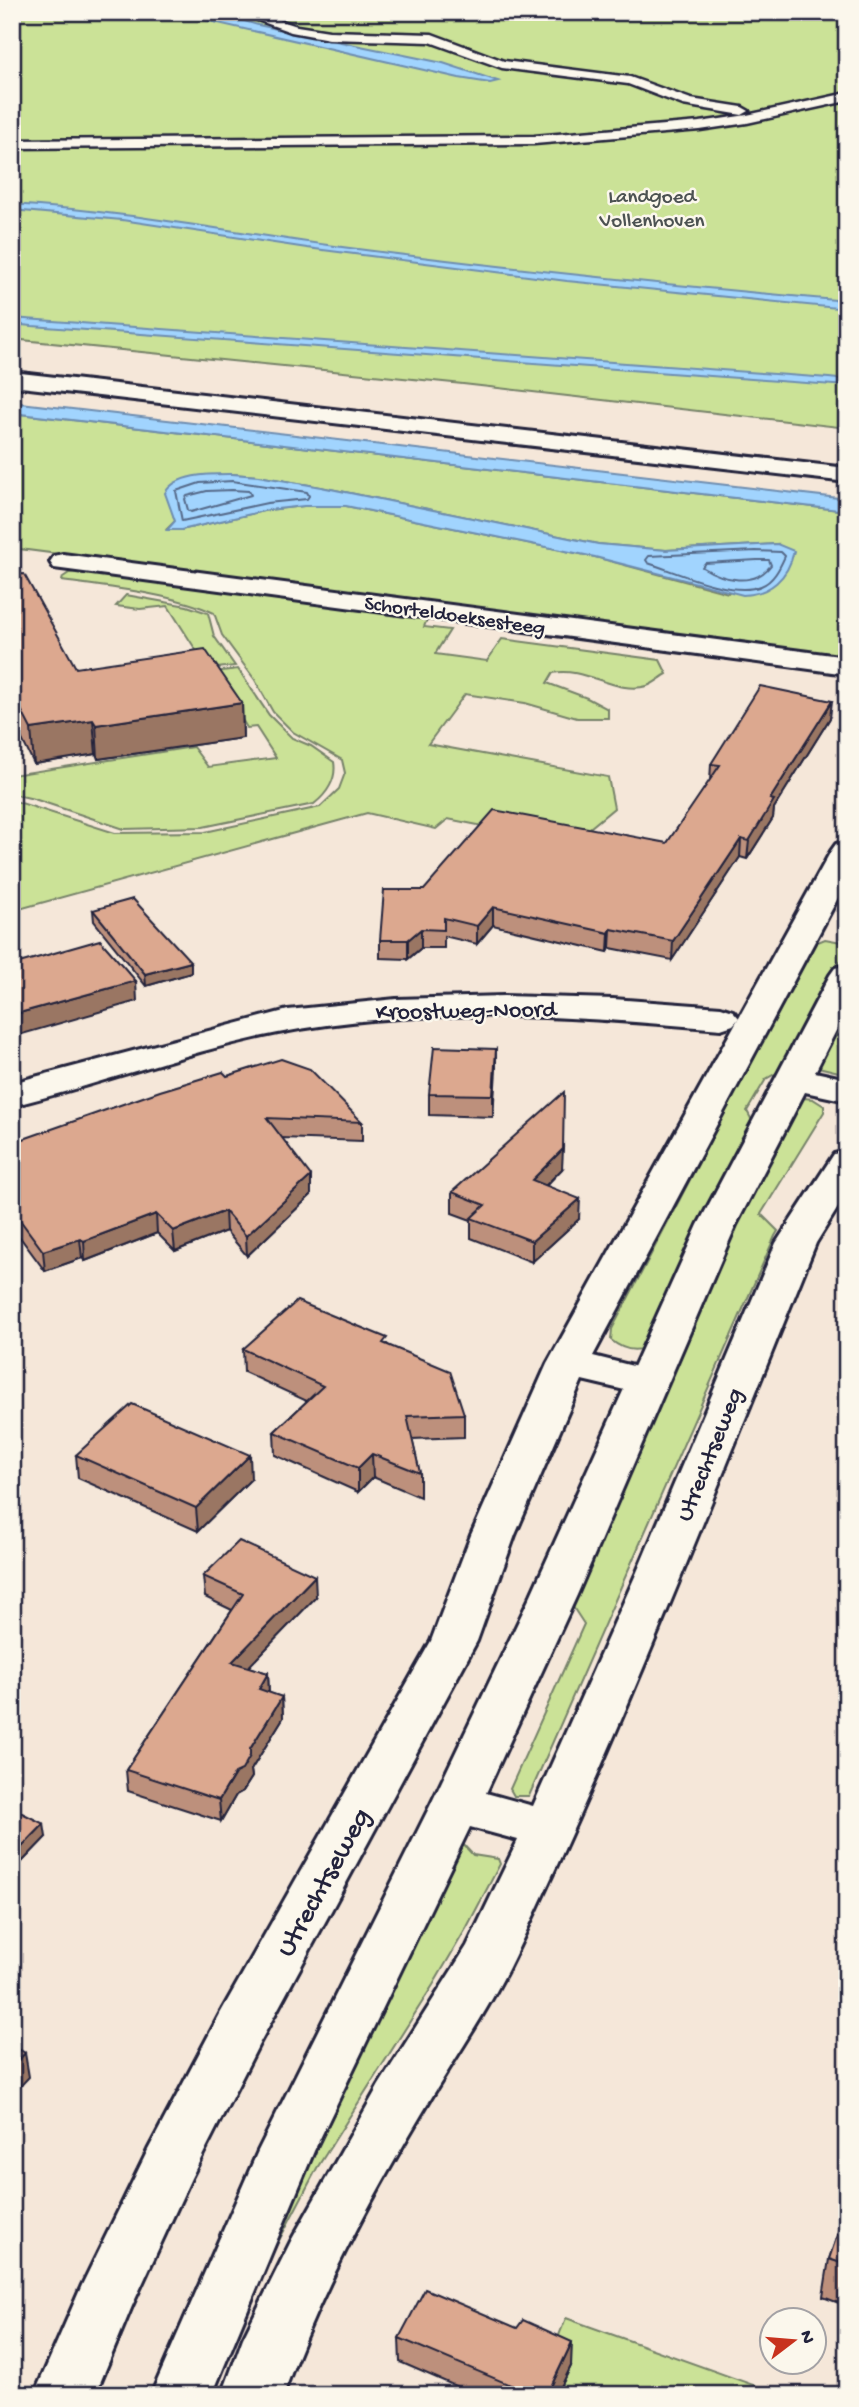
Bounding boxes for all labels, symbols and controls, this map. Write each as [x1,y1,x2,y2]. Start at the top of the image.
park label: Landgoed Vollenhoven [599,186,704,235]
street label: Schorteldoeksesteeg [362,592,547,643]
street label: Kroostweg-Noord [376,996,559,1029]
street label: Utrechtseweg [671,1384,751,1526]
street label: Utrechtseweg [271,1803,379,1963]
north arrow [758,2306,828,2376]
text: N [793,2328,819,2346]

